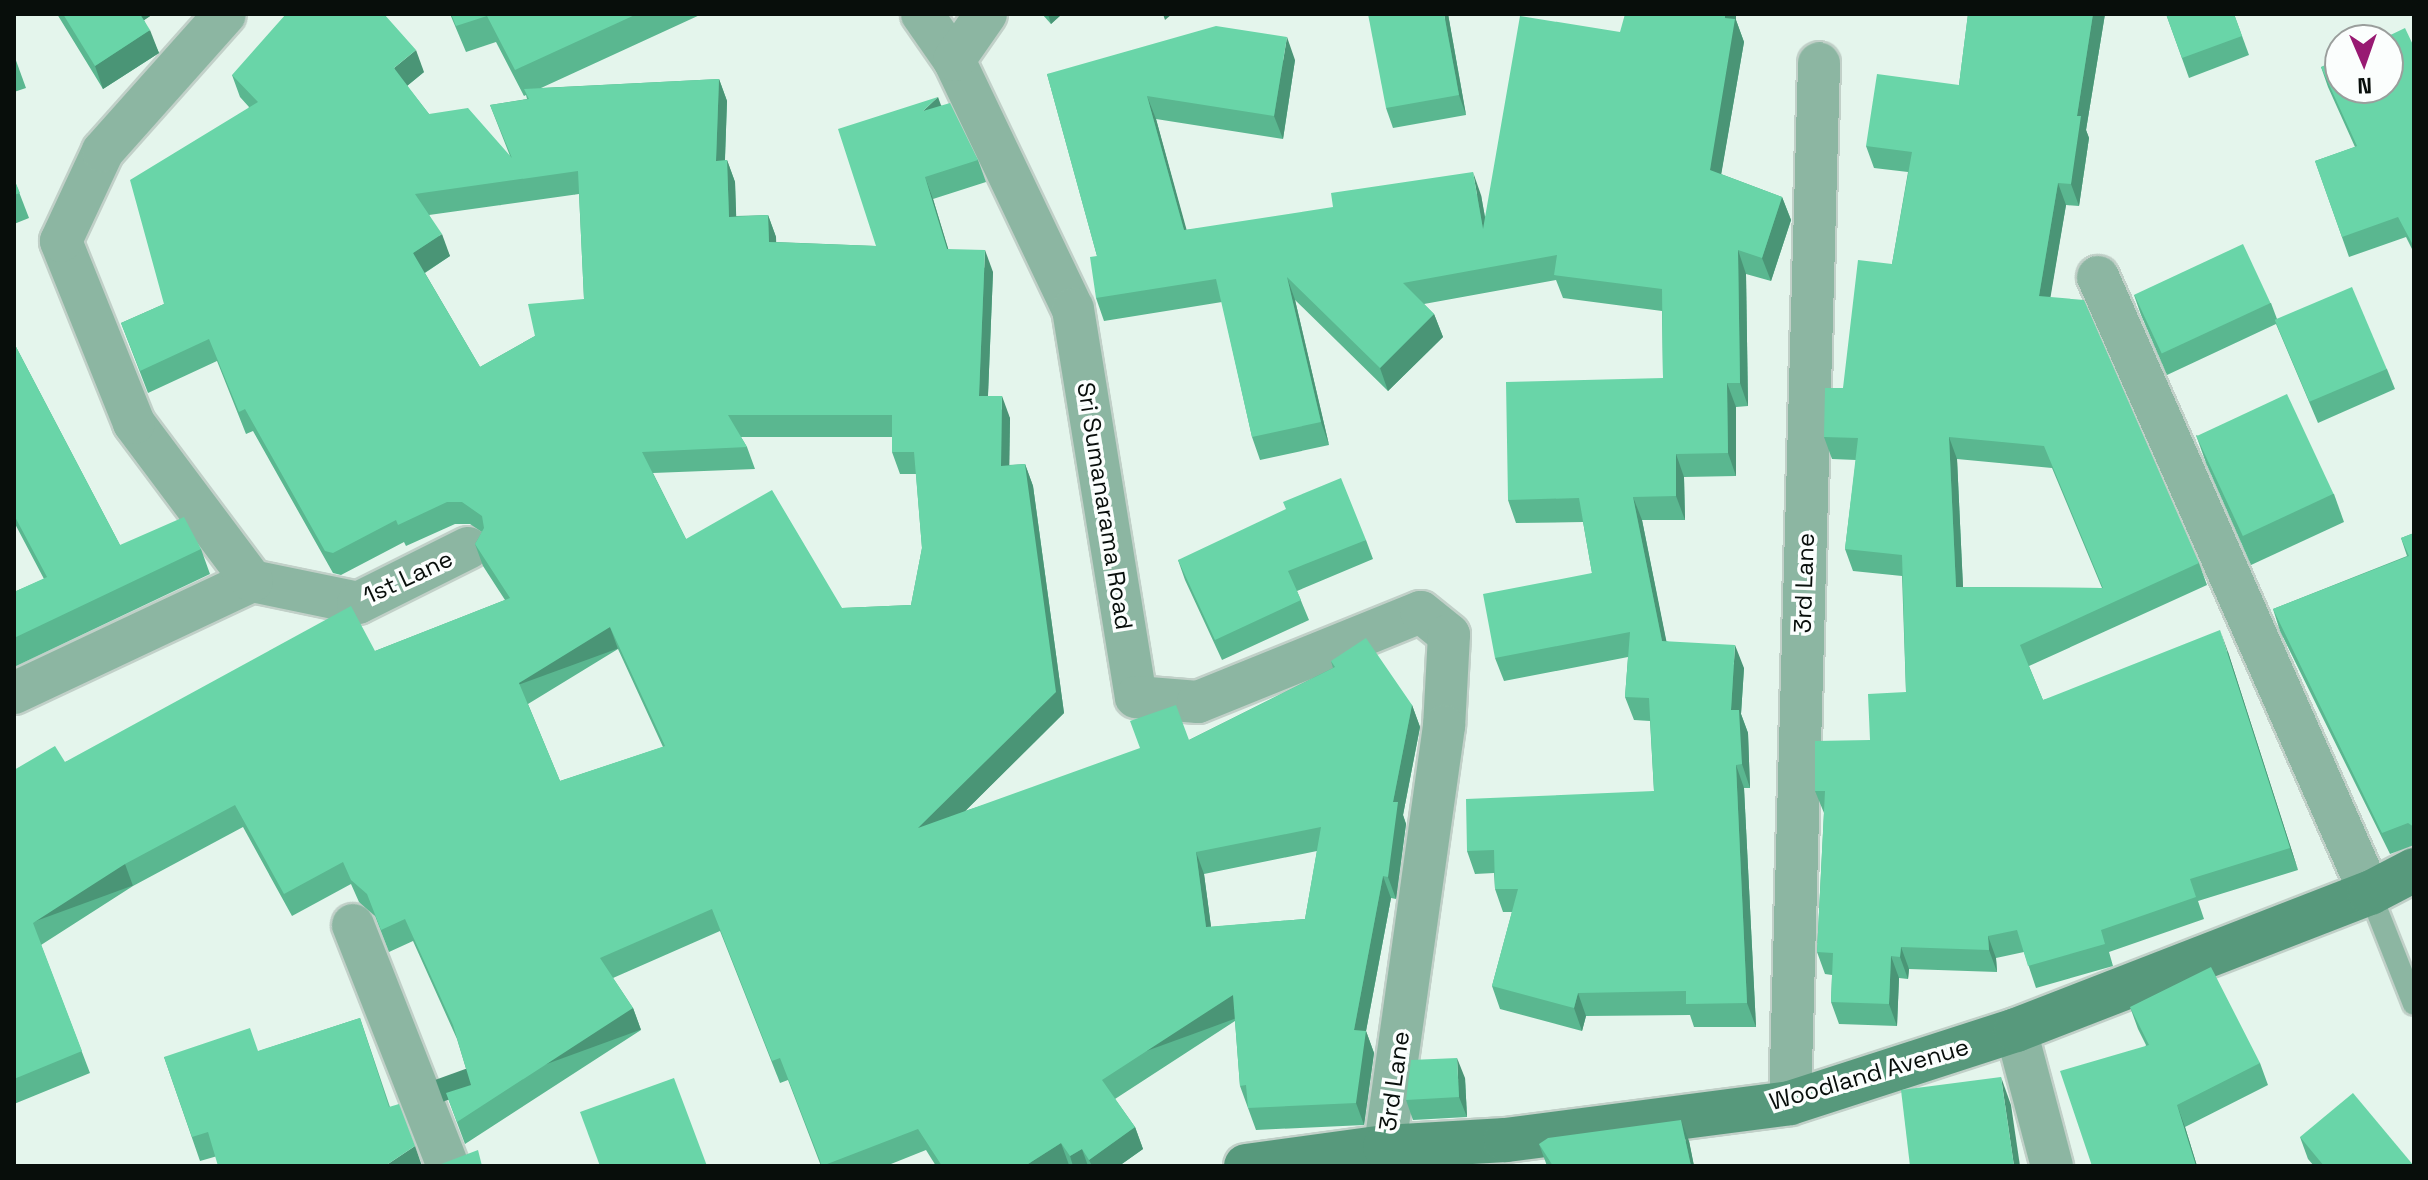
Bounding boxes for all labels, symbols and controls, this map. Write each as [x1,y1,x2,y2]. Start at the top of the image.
north arrow [2324,24,2404,104]
text: N [2357,72,2373,100]
street label: Sri Sumanarama Road [1071,380,1139,632]
street label: 3rd Lane [1788,532,1820,634]
street label: 1st Lane [359,544,457,610]
street label: 3rd Lane [1373,1029,1415,1133]
street label: Woodland Avenue [1766,1032,1972,1116]

